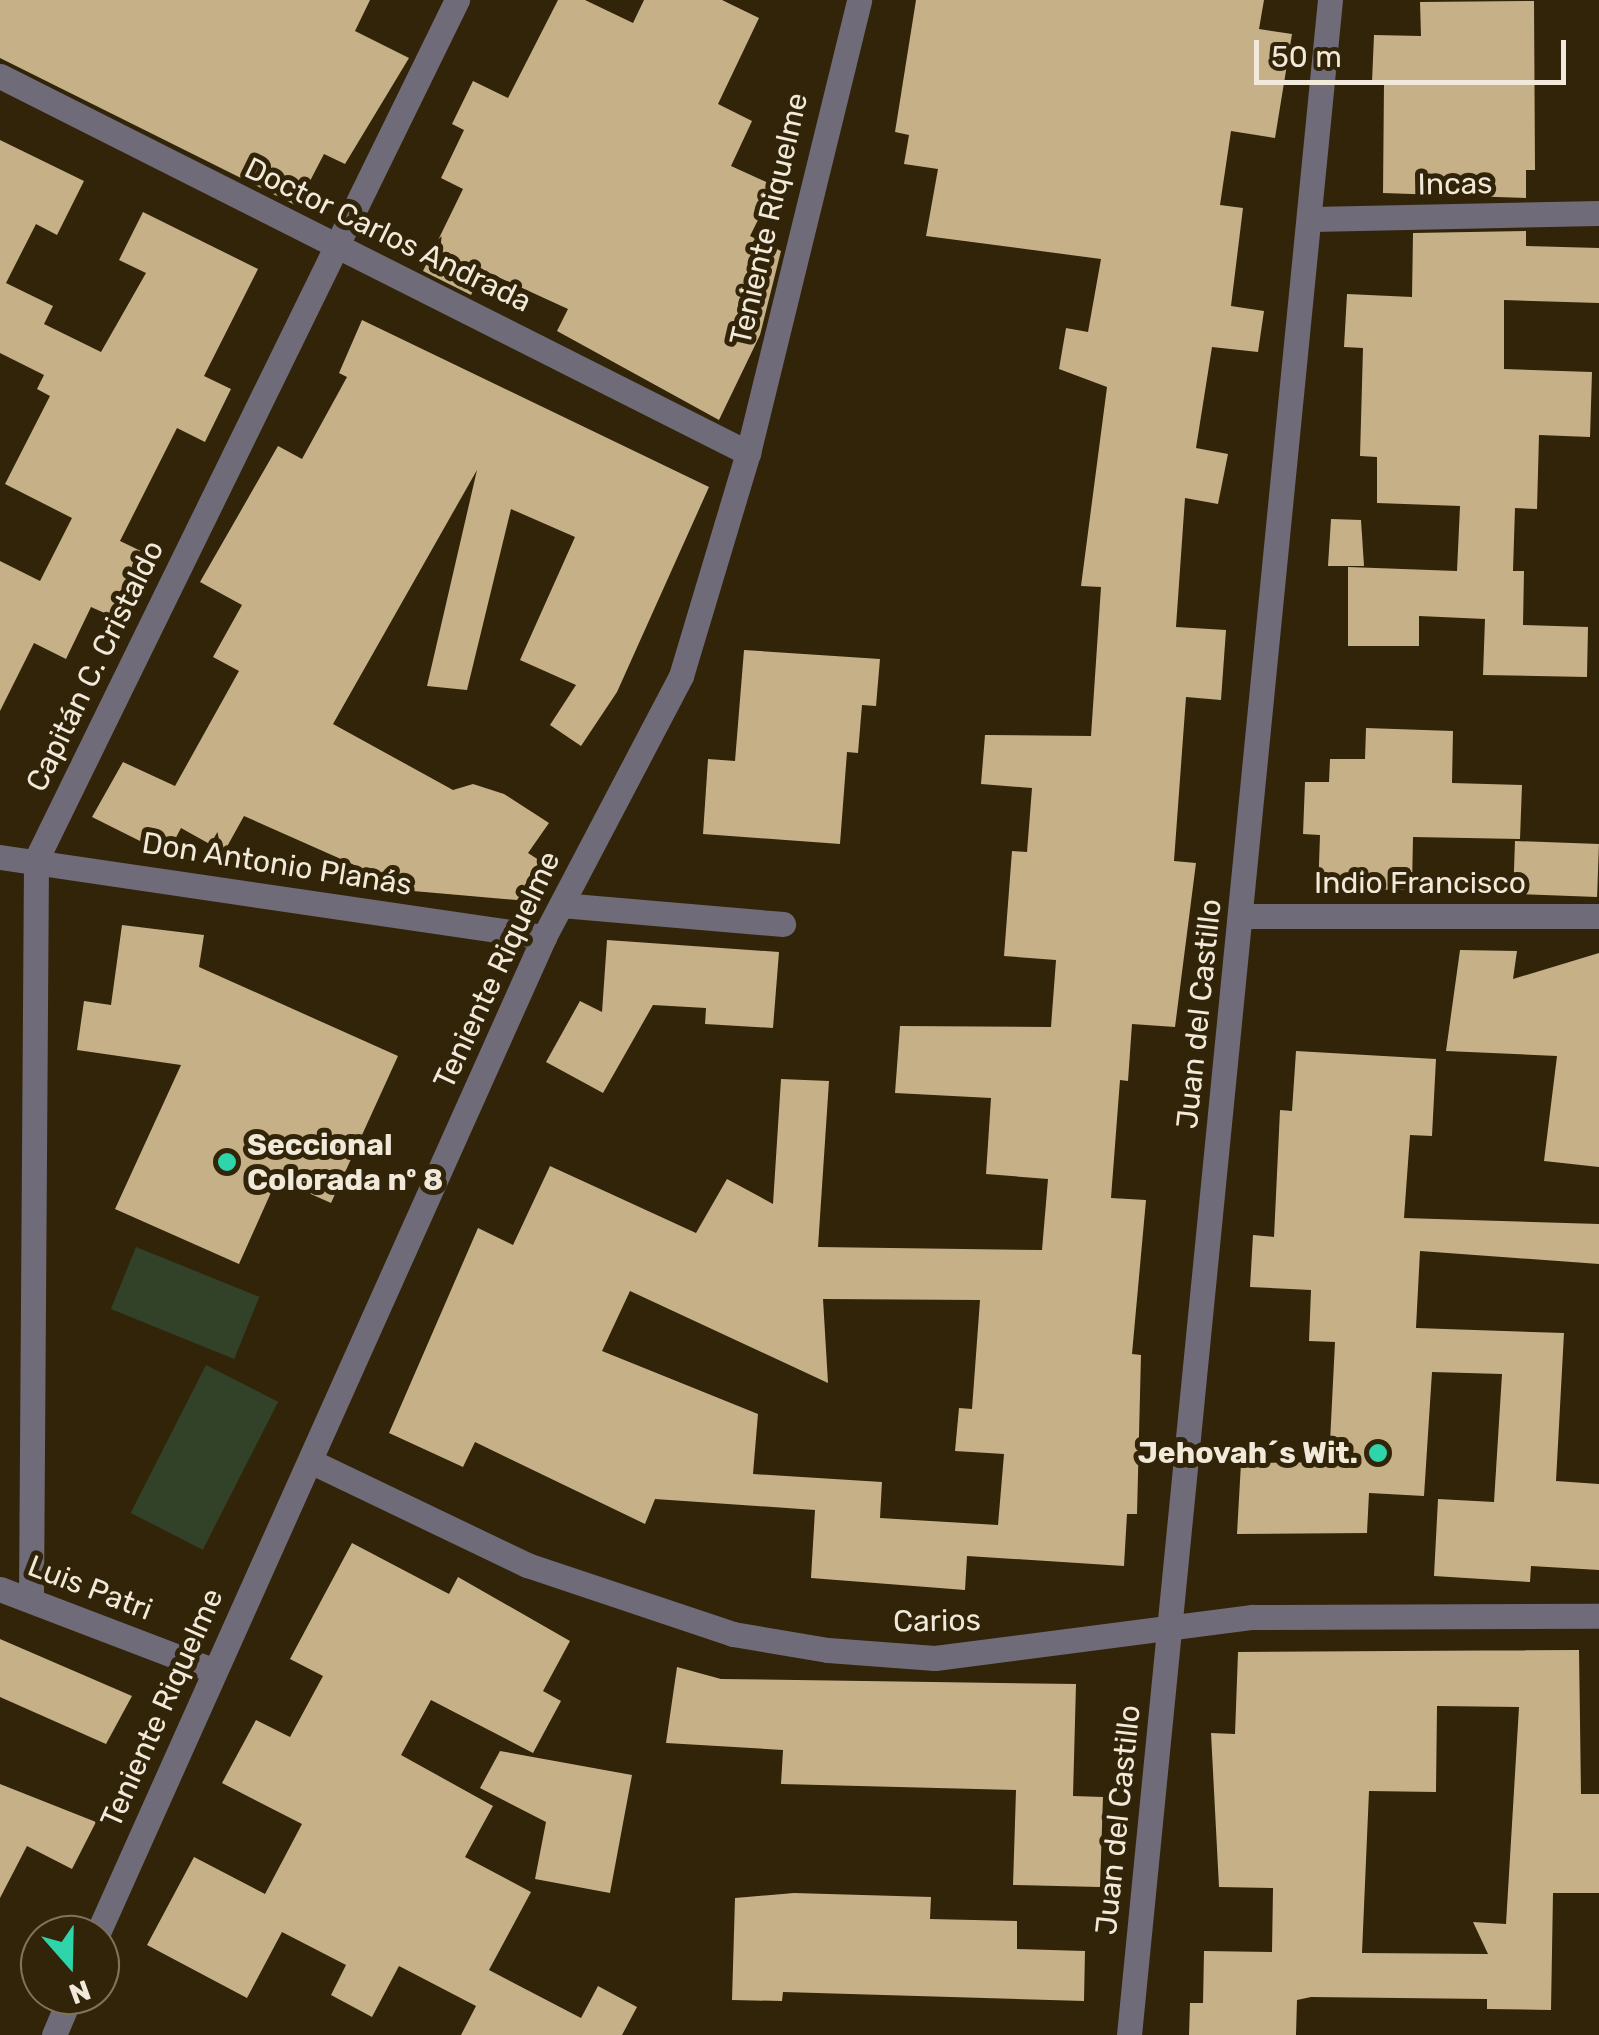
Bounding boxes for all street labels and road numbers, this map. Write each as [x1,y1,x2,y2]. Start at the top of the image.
street label: Teniente Riquelme [722,89,816,349]
street label: Doctor Carlos Andrada [238,150,538,320]
street label: Incas [1417,165,1493,203]
street label: Capitán C. Cristaldo [19,535,171,797]
street label: Don Antonio Planás [139,825,415,903]
street label: Teniente Riquelme [426,846,568,1094]
street label: Indio Francisco [1314,865,1526,901]
street label: Juan del Castillo [1169,897,1229,1131]
street label: Luis Patri [23,1548,157,1628]
street label: Teniente Riquelme [93,1583,231,1833]
street label: Carios [893,1602,981,1640]
street label: Juan del Castillo [1088,1703,1148,1937]

